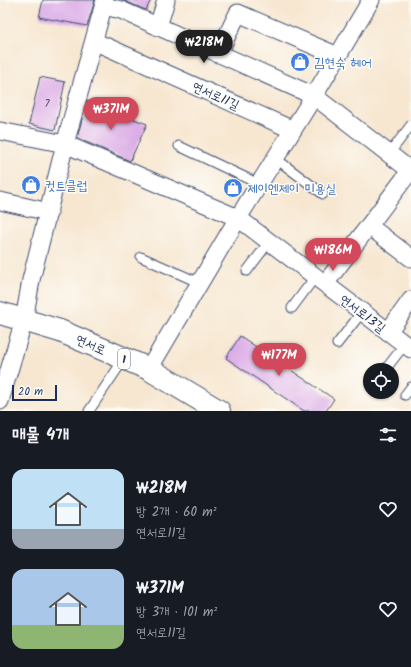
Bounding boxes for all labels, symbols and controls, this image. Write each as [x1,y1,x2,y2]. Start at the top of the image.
pin: ₩218M [176,30,232,64]
text: ₩218M [185,32,223,53]
shop icon: 김현숙 헤어 [289,51,311,73]
place label: 김현숙 헤어 [314,53,372,74]
street label: 연서로11길 [188,77,243,116]
house number: 7 [44,95,50,113]
pin: ₩371M [83,97,139,131]
text: ₩371M [93,99,129,120]
shop icon: 컷트클럽 [20,174,42,196]
place label: 컷트클럽 [45,176,87,197]
shop icon: 제이엔제이 미용실 [222,177,244,199]
place label: 제이엔제이 미용실 [247,179,336,200]
pin: ₩186M [305,238,361,272]
text: ₩186M [314,240,352,261]
street label: 연서로13길 [334,290,390,339]
street label: 연서로 [72,329,109,361]
pin: ₩177M [251,343,307,377]
text: ₩177M [261,345,297,366]
road number: 1 [118,349,130,369]
map controls [363,363,399,399]
button: locate [363,363,399,399]
scale bar [12,383,57,402]
text: 20 m [18,383,43,401]
text: 매물 4개 [12,422,69,449]
icon: filters [377,424,399,446]
text: ₩218M [136,475,187,502]
icon: home [44,485,92,533]
icon: heart [377,498,399,520]
text: 방 2개 · 60 m² [136,502,217,523]
text: 연서로11길 [136,523,186,544]
text: ₩371M [136,575,184,602]
icon: home [44,585,92,633]
icon: heart [377,598,399,620]
text: 방 3개 · 101 m² [136,602,217,623]
text: 연서로11길 [136,623,186,644]

